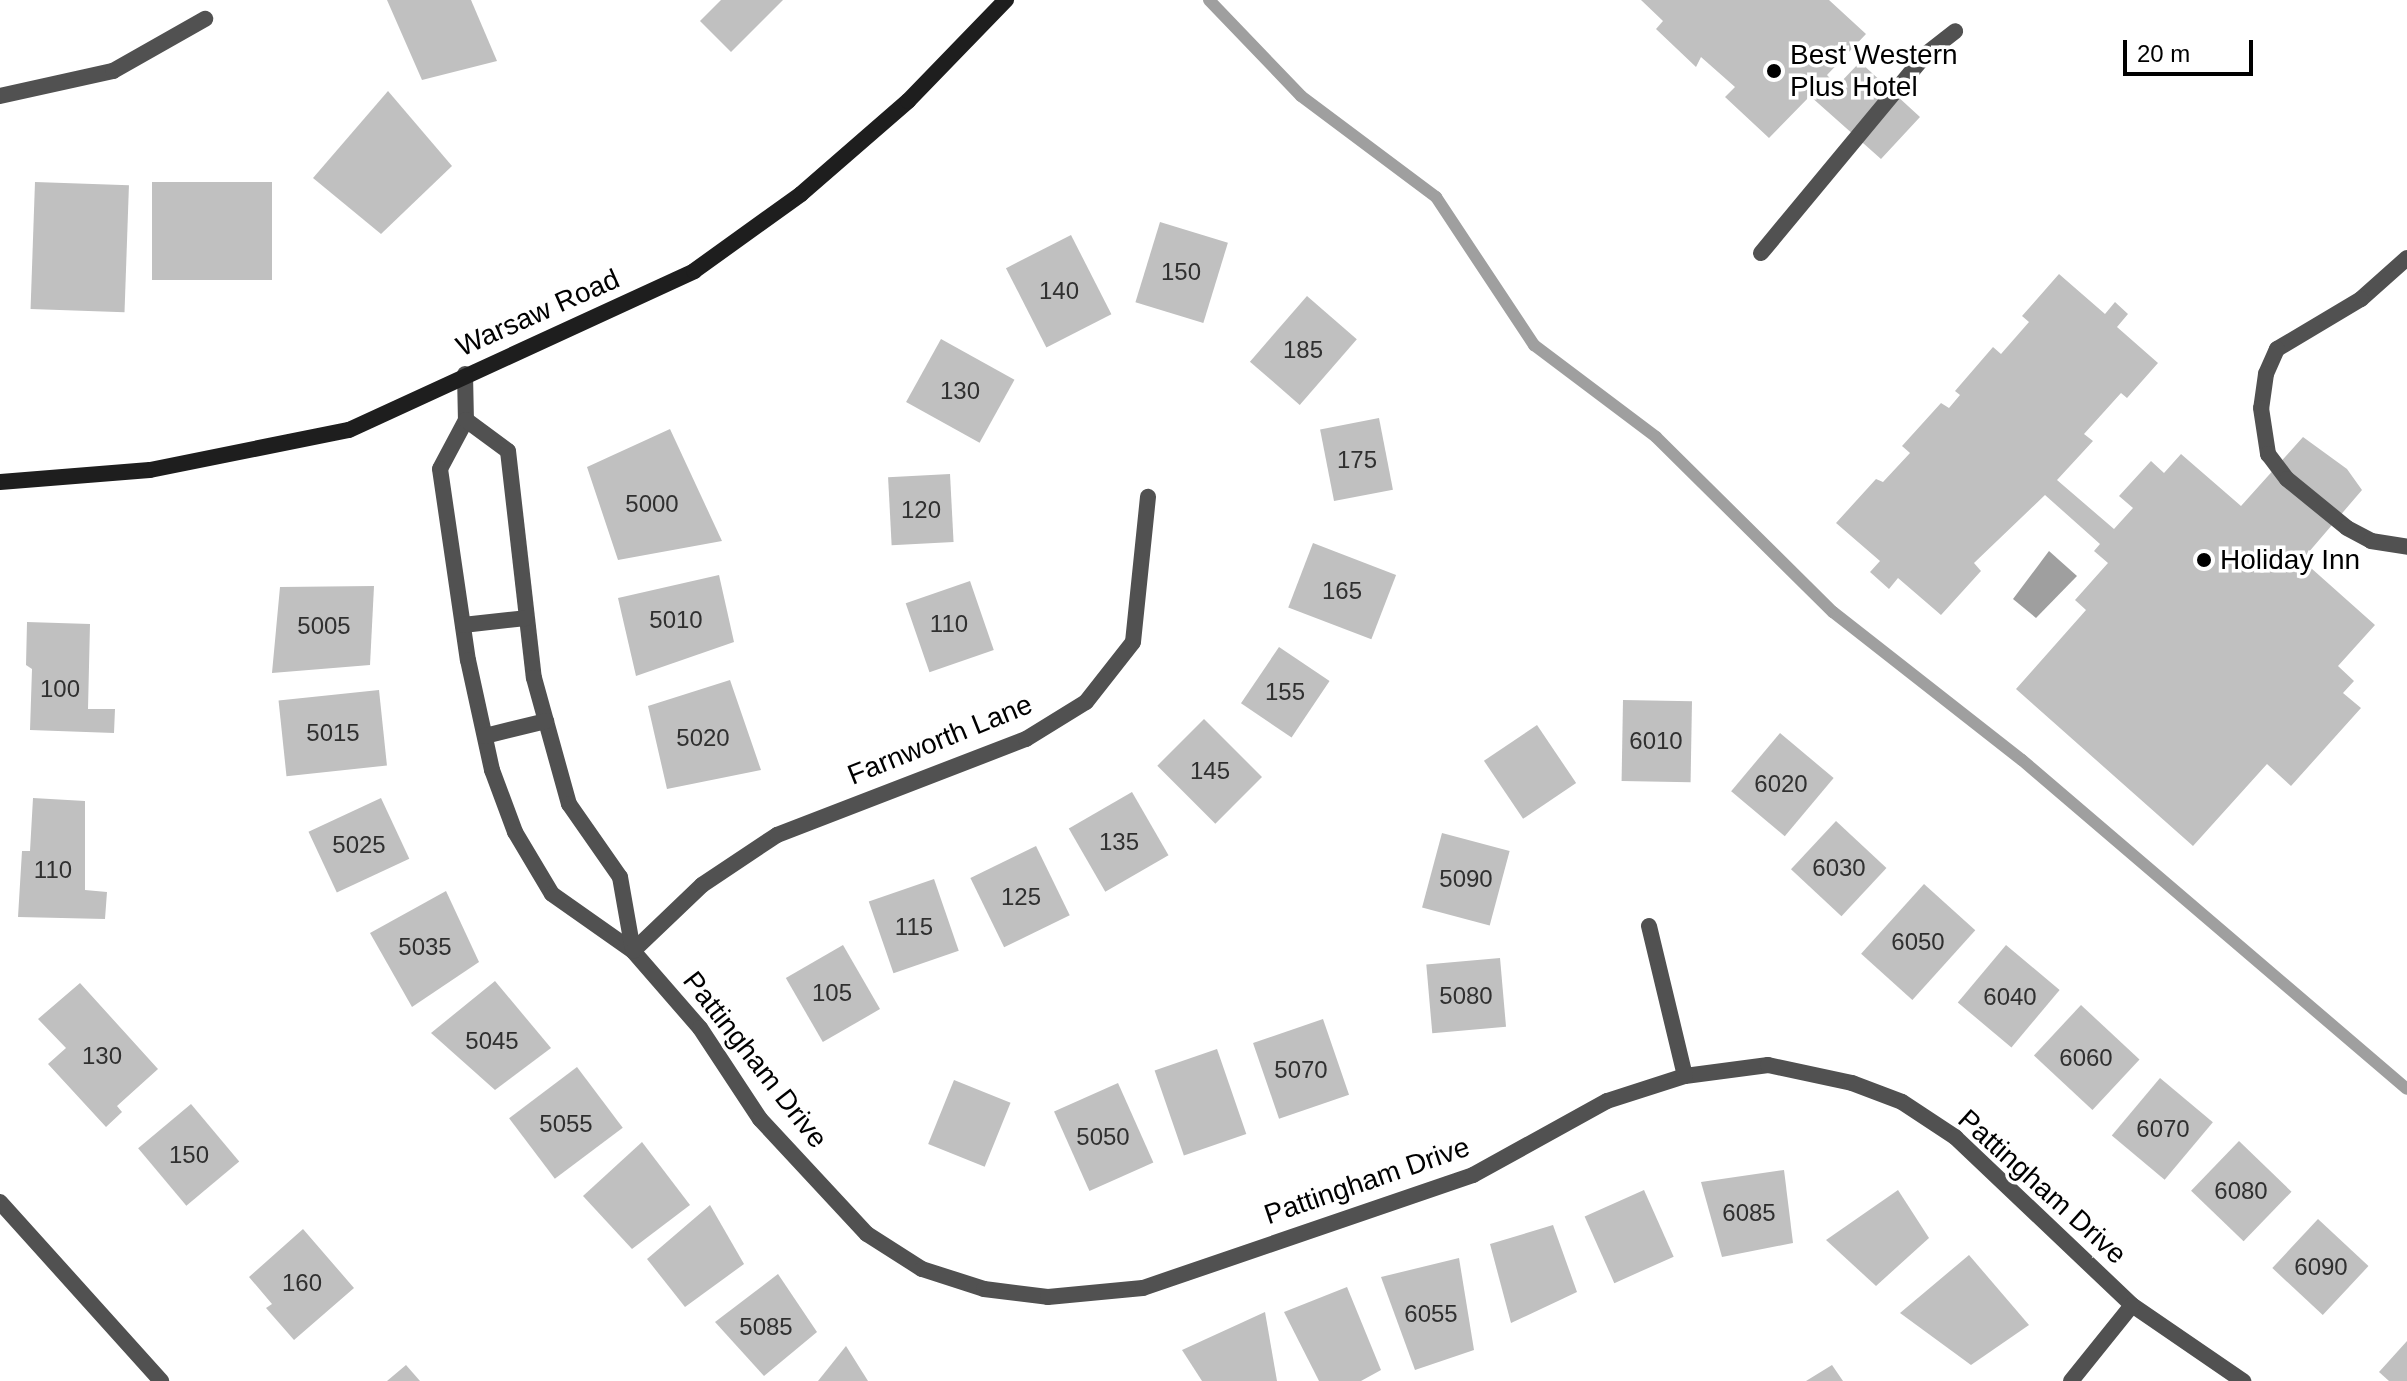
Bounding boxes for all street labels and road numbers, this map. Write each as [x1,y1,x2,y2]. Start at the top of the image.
street label: Warsaw Road [451,262,625,364]
street label: Farnworth Lane [843,688,1037,792]
street label: Pattingham Drive [676,965,834,1155]
street label: Pattingham Drive [1951,1103,2133,1271]
street label: Pattingham Drive [1260,1130,1474,1232]

